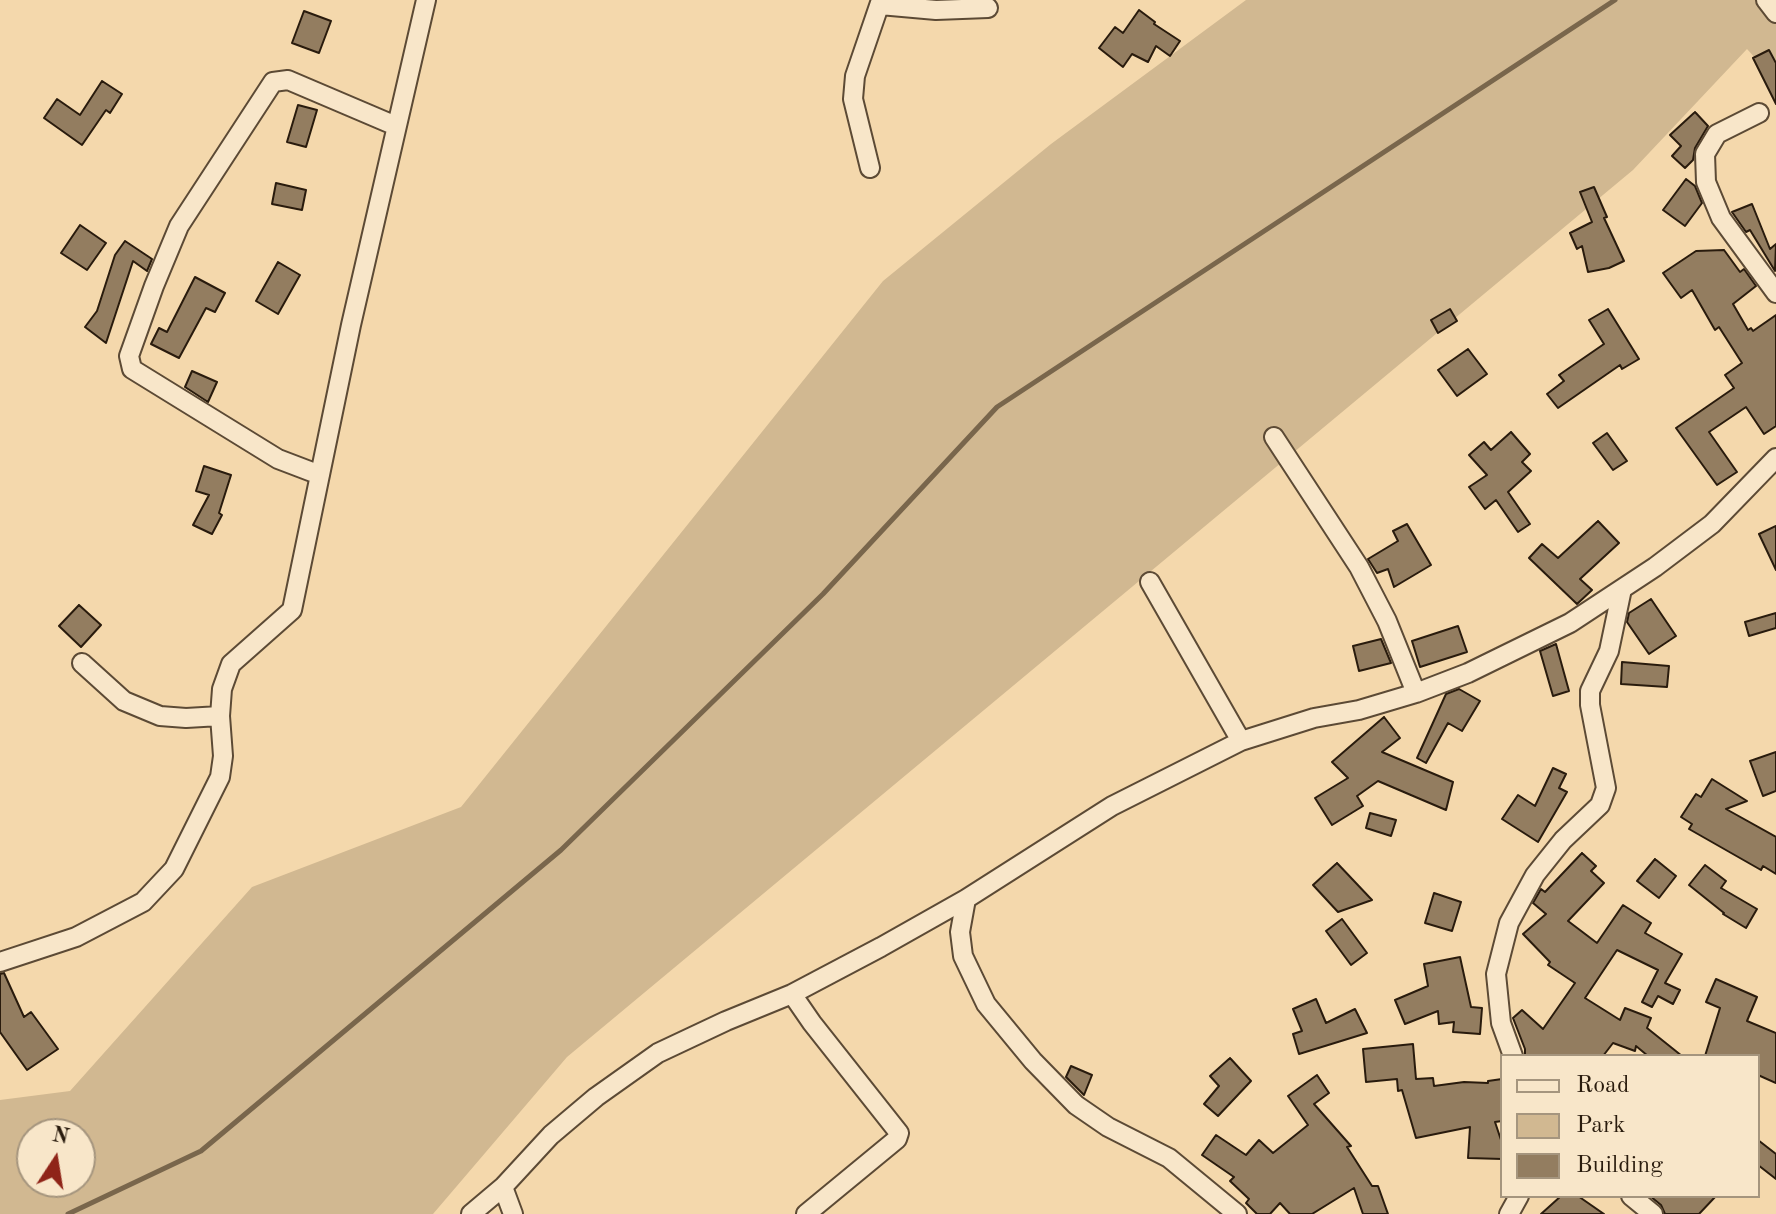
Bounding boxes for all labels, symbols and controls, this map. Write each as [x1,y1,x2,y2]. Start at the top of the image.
legend [1500,1054,1760,1198]
text: Road [1576,1074,1629,1098]
text: Park [1576,1114,1625,1138]
north arrow [16,1118,96,1198]
text: N [50,1124,71,1149]
text: Building [1576,1154,1663,1178]

